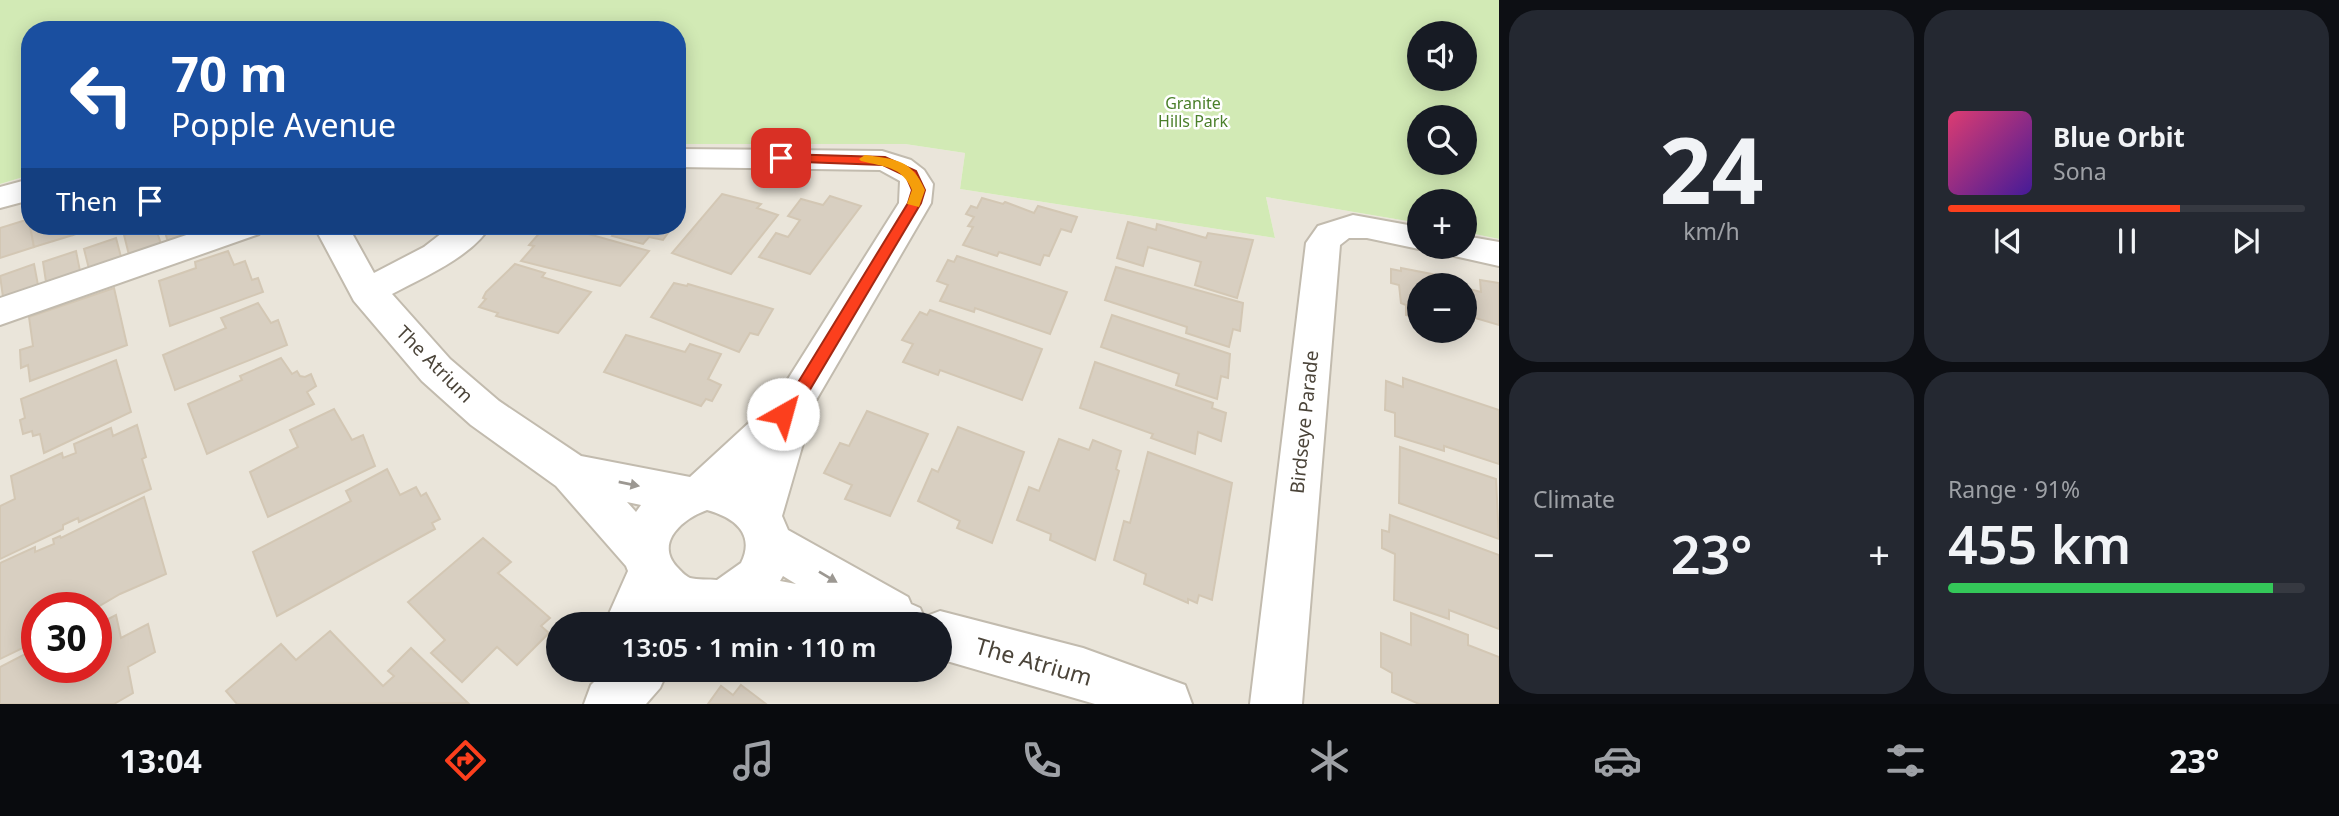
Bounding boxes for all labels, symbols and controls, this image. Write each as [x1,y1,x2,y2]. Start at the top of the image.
map controls [1407,21,1477,343]
button: sound [1407,21,1477,91]
text: 70 m [171,40,288,106]
icon: left [56,49,147,140]
park label: Granite Hills Park [1158,92,1228,132]
text: Popple Avenue [171,103,396,146]
button: search [1407,105,1477,175]
text: 24 [1659,107,1764,231]
text: Blue Orbit [2053,119,2185,155]
pin [751,128,811,188]
icon: arrive [762,139,800,177]
text: Sona [2053,155,2107,187]
icon: arrive [131,182,169,220]
text: Then [56,183,117,219]
button: + [1407,189,1477,259]
text: km/h [1683,215,1740,247]
icon: previous [1989,222,2027,260]
icon: pause [2108,222,2146,260]
icon: next [2227,222,2265,260]
button: − [1407,273,1477,343]
street label: The Atrium [391,320,479,408]
street label: Birdseye Parade [1284,349,1324,495]
position arrow [746,377,820,451]
text: Range · 91% [1948,473,2080,505]
one-way arrow [618,479,640,490]
text: Climate [1533,483,1615,515]
text: 455 km [1948,508,2131,579]
text: 23° [1671,518,1752,589]
text: − [1533,528,1555,580]
text: + [1868,528,1890,580]
one-way arrow [818,571,837,584]
speed limit sign: 30 [21,592,112,683]
text: 13:05 · 1 min · 110 m [622,629,876,665]
street label: The Atrium [972,629,1096,693]
icon: directions [441,736,490,785]
icon: music [729,736,778,785]
icon: phone [1017,736,1066,785]
icon: climate [1305,736,1354,785]
icon: car [1593,736,1642,785]
icon: filters [1881,736,1930,785]
text: 13:04 [120,739,202,782]
text: 23° [2169,739,2219,782]

